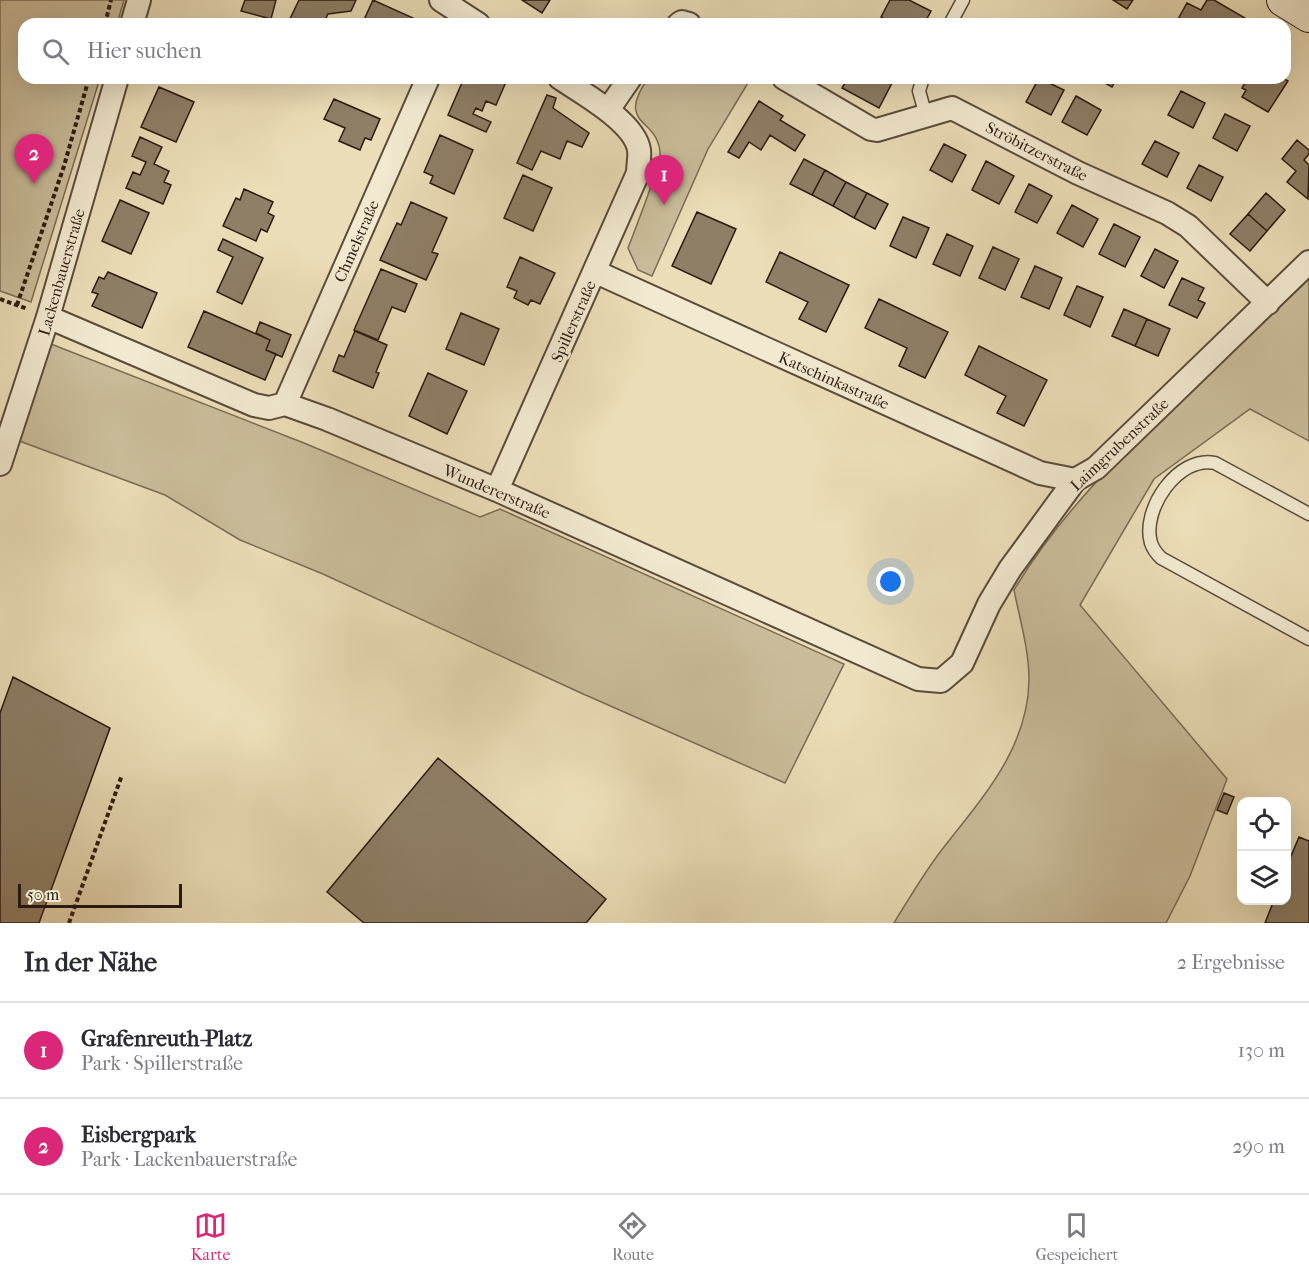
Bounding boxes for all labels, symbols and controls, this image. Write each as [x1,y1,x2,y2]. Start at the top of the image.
search box [18,18,1291,84]
icon: search [39,35,72,68]
text: Hier suchen [87,38,202,64]
street label: Ströbitzerstraße [983,118,1091,185]
pin: 2 [15,134,54,184]
pin: 1 [644,156,684,205]
street label: Chmelstraße [330,197,383,285]
street label: Lackenbauerstraße [34,206,89,338]
street label: Spillerstraße [547,277,600,365]
street label: Katschinkastraße [776,348,892,413]
street label: Laimgrubenstraße [1066,394,1173,495]
street label: Wundererstraße [440,460,553,523]
your location [876,567,905,596]
map controls [1237,797,1291,905]
button: locate [1237,797,1291,851]
button: layers [1237,851,1291,905]
scale bar [18,881,182,908]
text: 50 m [27,885,59,904]
text: In der Nähe [24,947,157,978]
text: 2 Ergebnisse [1177,951,1285,974]
text: Grafenreuth-Platz [81,1026,252,1052]
text: 1 [40,1039,47,1062]
text: 130 m [1238,1039,1285,1062]
text: Park · Spillerstraße [81,1052,243,1075]
text: Eisbergpark [81,1122,196,1148]
text: 2 [38,1135,49,1158]
text: 290 m [1232,1135,1285,1158]
text: Park · Lackenbauerstraße [81,1148,297,1171]
tab: Karte [191,1209,230,1264]
tab: Route [612,1209,654,1264]
tab: Gespeichert [1035,1209,1118,1264]

